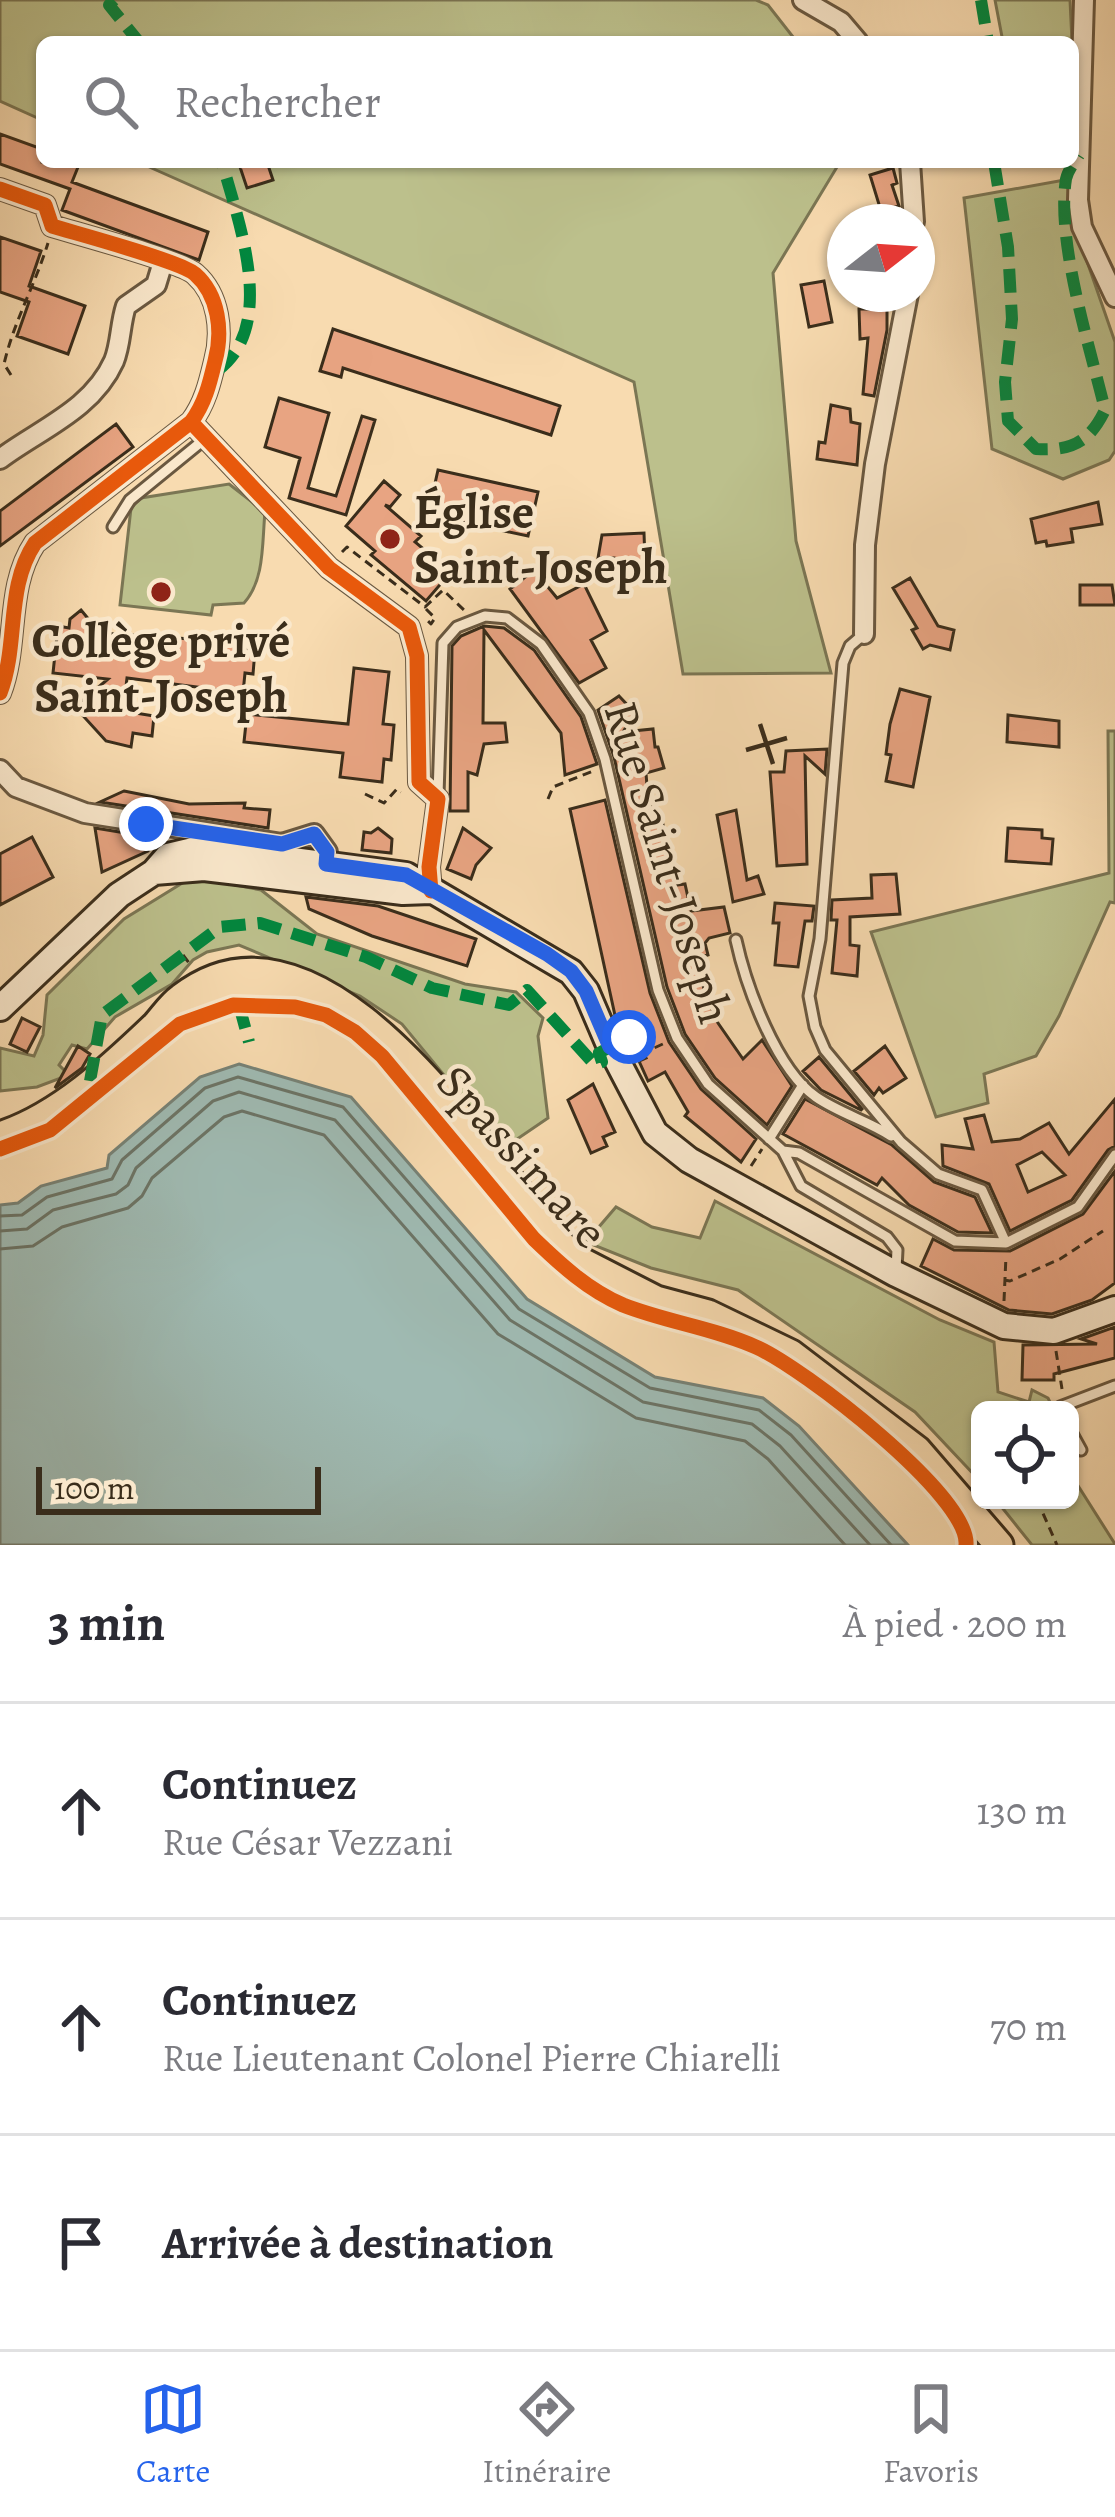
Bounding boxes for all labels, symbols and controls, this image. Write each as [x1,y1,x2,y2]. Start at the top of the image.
search box [36,36,1079,168]
icon: search [78,69,144,135]
text: Rechercher [174,71,381,133]
north arrow [827,204,935,312]
place label: Église Saint-Joseph [414,479,668,600]
marker: Église Saint-Joseph [377,526,403,552]
marker: Collège privé Saint-Joseph [148,579,174,605]
place label: Collège privé Saint-Joseph [32,608,290,729]
street label: Rue Saint-Joseph [588,693,748,1031]
route end [119,797,173,851]
route start [602,1010,656,1064]
street label: Spassimare [422,1050,623,1263]
map controls [971,1401,1079,1509]
button: locate [971,1401,1079,1509]
scale bar [36,1461,321,1514]
text: 100 m [54,1465,134,1510]
text: 3 min [48,1588,165,1658]
text: À pied · 200 m [843,1597,1067,1650]
text: Continuez [162,1753,357,1815]
icon: ahead [48,1778,114,1844]
text: 130 m [976,1784,1067,1837]
text: Rue César Vezzani [162,1815,453,1868]
text: Continuez [162,1969,357,2031]
icon: ahead [48,1994,114,2060]
text: 70 m [990,2000,1067,2053]
text: Rue Lieutenant Colonel Pierre Chiarelli [162,2031,781,2084]
icon: arrive [48,2210,114,2276]
text: Arrivée à destination [162,2212,554,2274]
tab: Carte [136,2376,210,2493]
tab: Itinéraire [482,2376,611,2493]
tab: Favoris [883,2376,979,2493]

